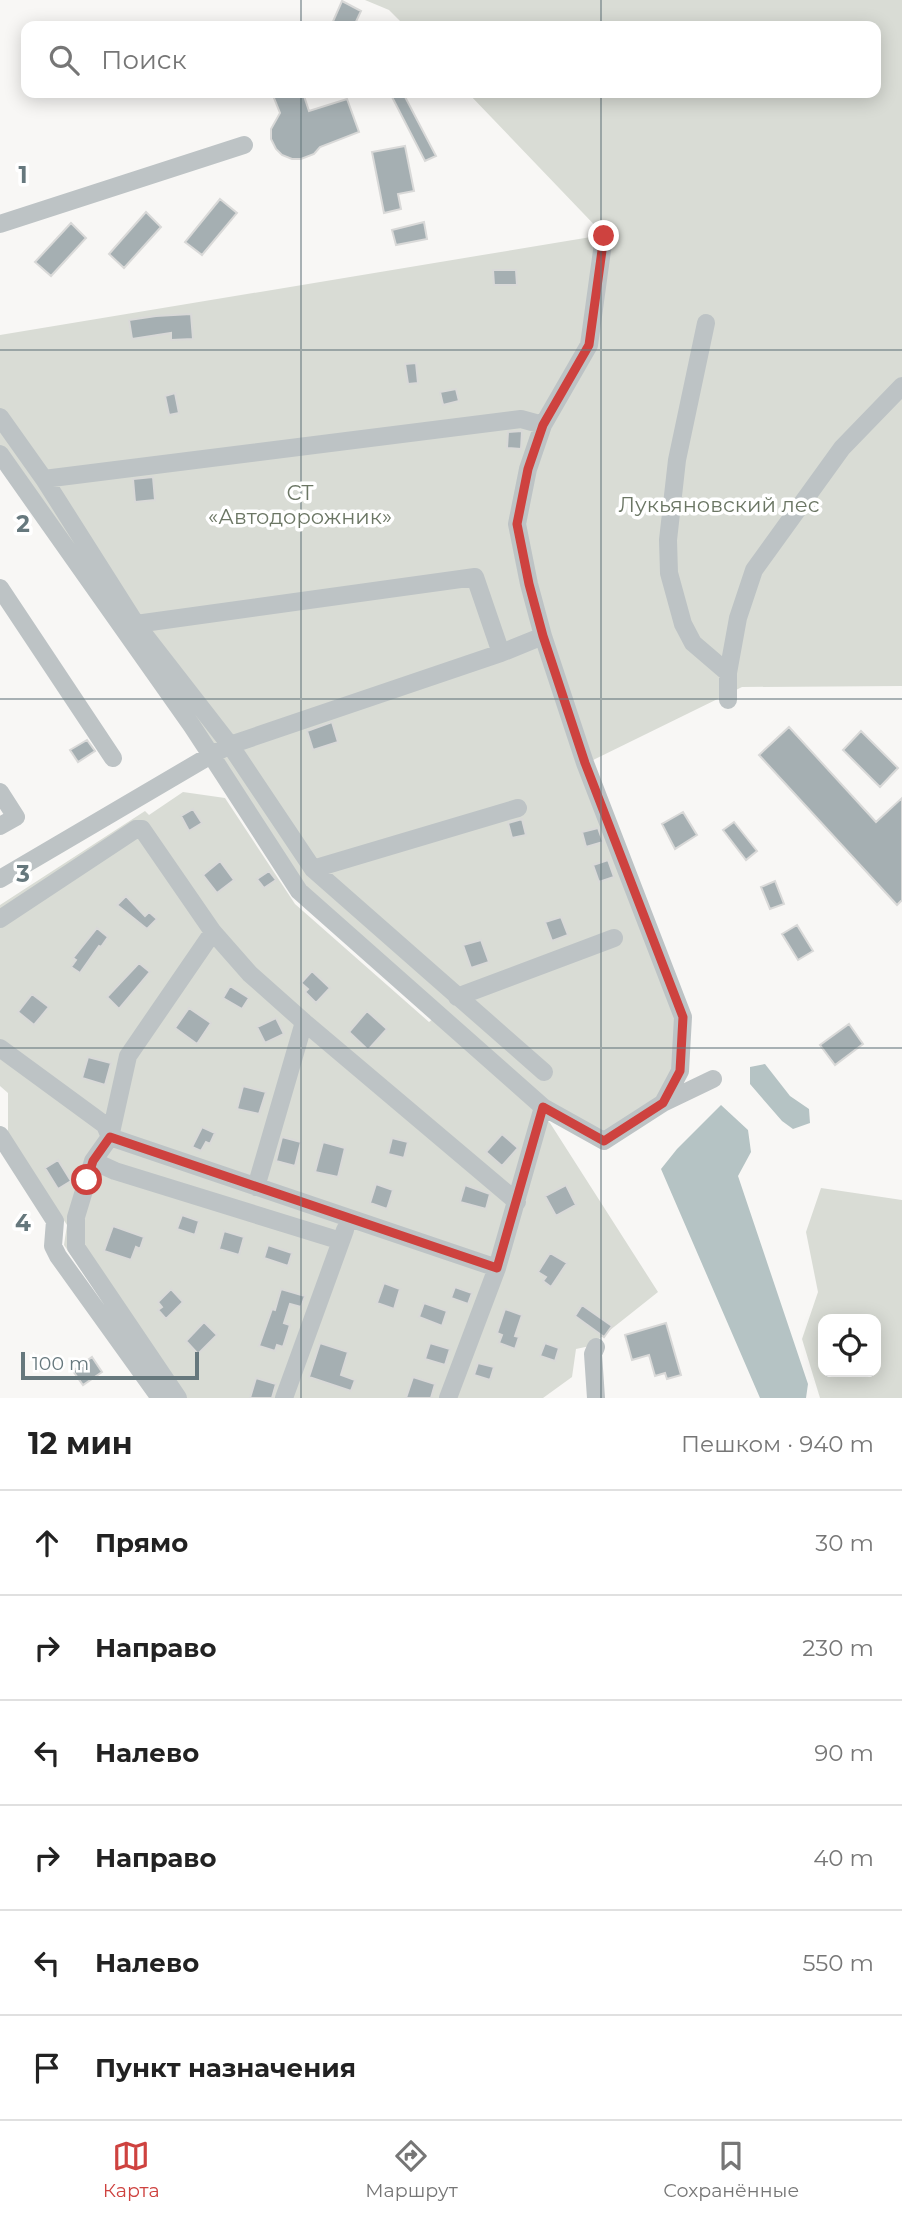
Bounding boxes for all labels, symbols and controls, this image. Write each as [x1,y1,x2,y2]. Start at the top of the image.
search box [21,21,881,98]
icon: search [45,41,83,79]
text: Поиск [101,44,187,76]
text: 1 [18,161,28,189]
route end [588,220,619,251]
park label: СТ «Автодорожник» [208,480,392,529]
park label: Лукьяновский лес [619,492,820,517]
text: 2 [16,510,30,538]
text: 3 [15,860,30,888]
route start [71,1164,102,1195]
text: 4 [15,1209,31,1237]
map controls [818,1314,881,1377]
button: locate [818,1314,881,1377]
scale bar [21,1349,200,1381]
text: 100 m [32,1352,89,1375]
text: 12 мин [28,1425,133,1462]
text: Пешком · 940 m [681,1430,874,1458]
icon: ahead [28,1524,66,1562]
text: Прямо [95,1527,188,1559]
text: 30 m [815,1529,874,1557]
icon: right [28,1629,66,1667]
text: Направо [95,1632,216,1664]
text: 230 m [802,1634,874,1662]
icon: left [28,1734,66,1772]
text: Налево [95,1737,199,1769]
text: 90 m [814,1739,874,1767]
icon: right [28,1839,66,1877]
text: Направо [95,1842,216,1874]
text: 40 m [813,1844,874,1872]
icon: left [28,1944,66,1982]
text: Налево [95,1947,199,1979]
text: 550 m [802,1949,874,1977]
icon: arrive [28,2049,66,2087]
text: Пункт назначения [95,2052,356,2084]
tab: Карта [103,2137,160,2202]
tab: Маршрут [365,2137,458,2202]
tab: Сохранённые [663,2137,799,2202]

